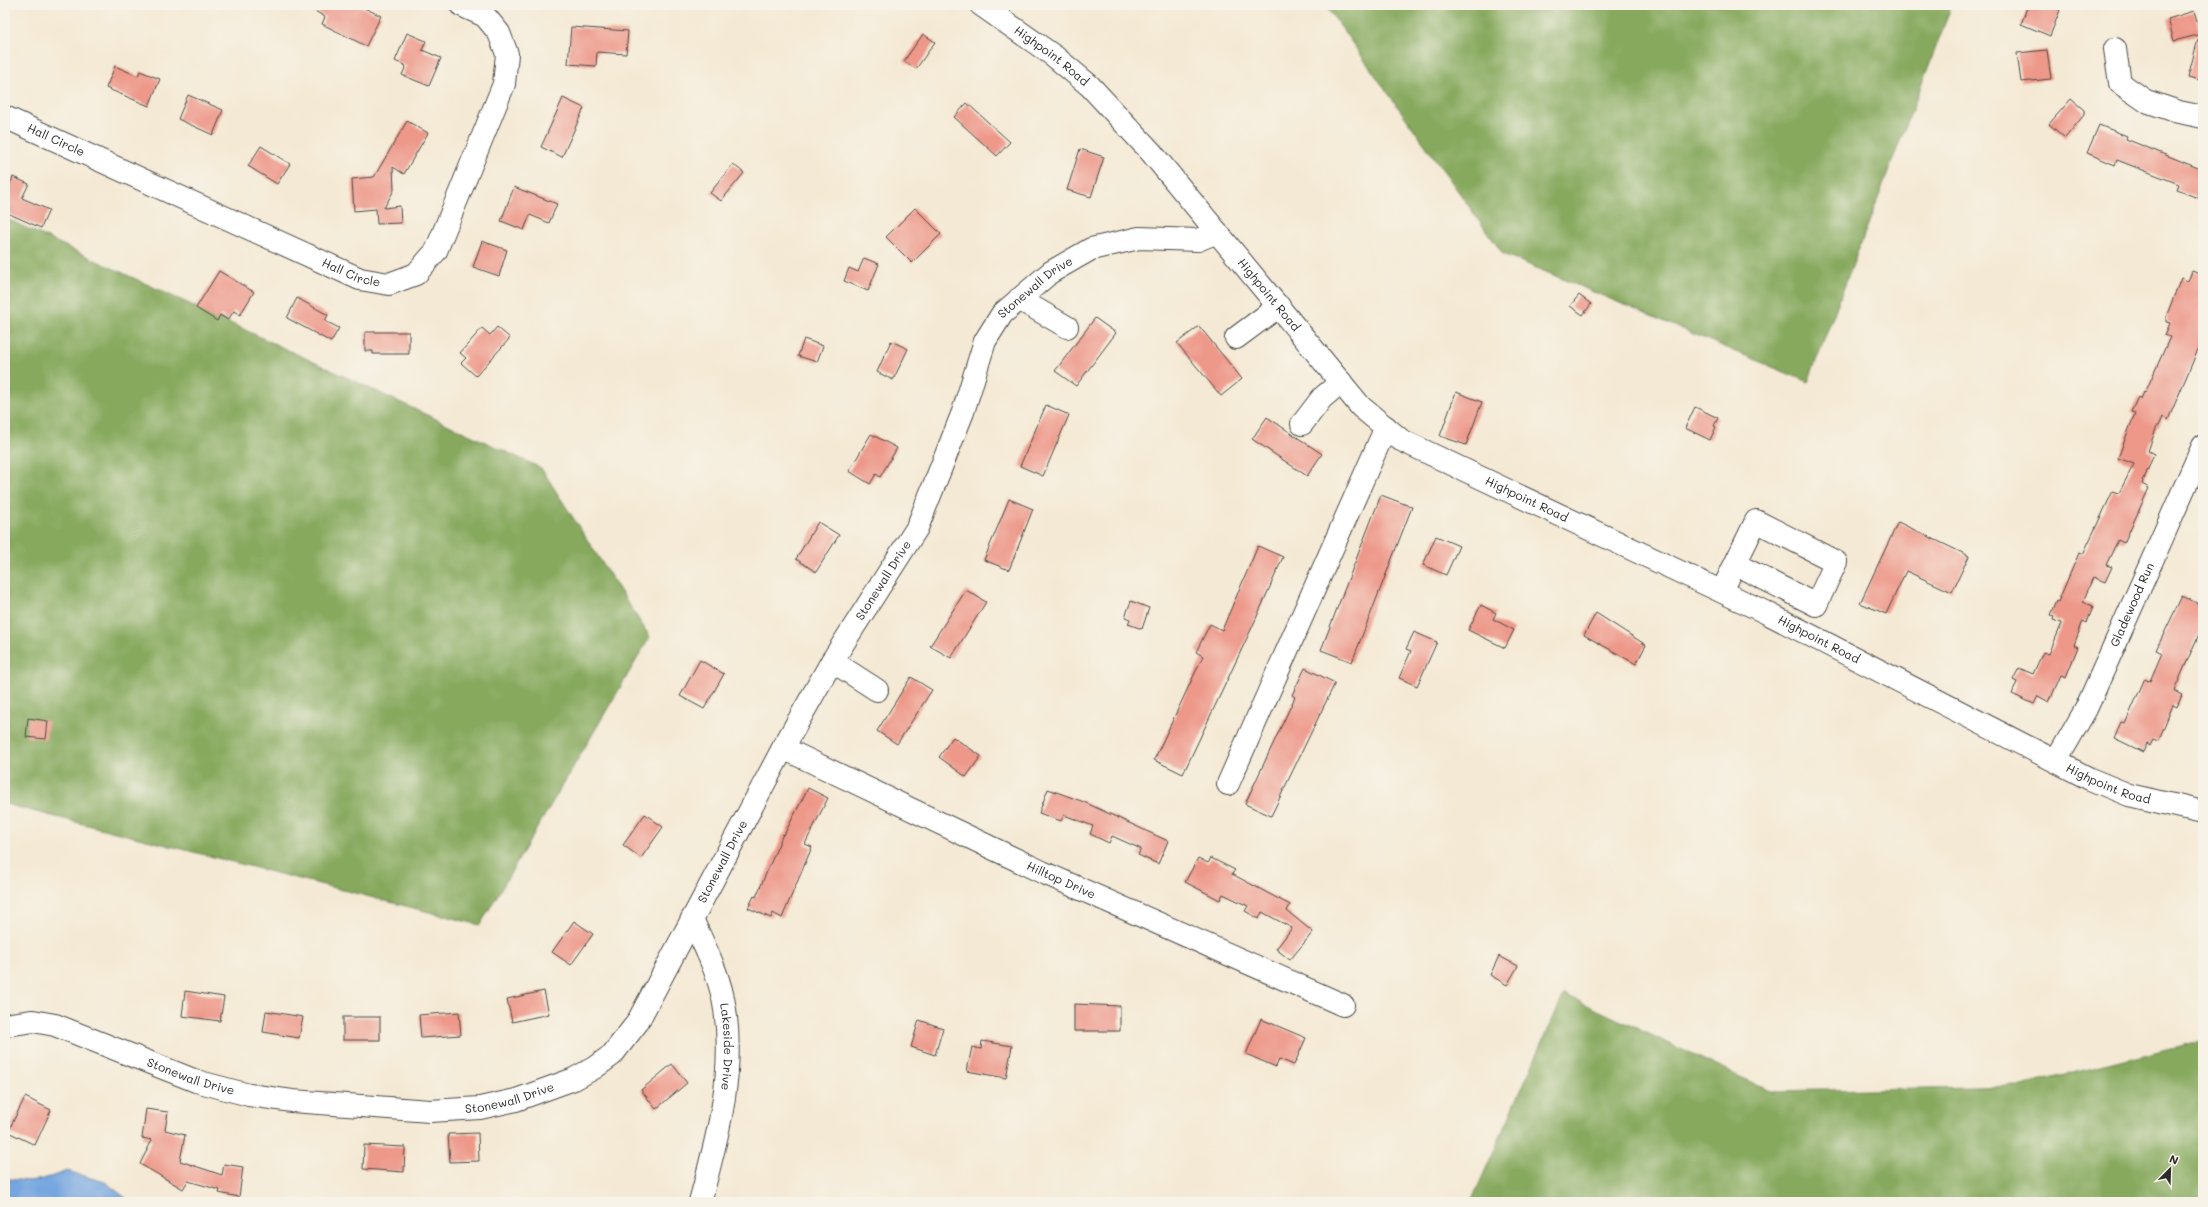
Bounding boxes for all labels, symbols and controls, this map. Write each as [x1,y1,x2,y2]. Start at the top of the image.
street label: Highpoint Road [1011,22,1093,89]
street label: Hall Circle [25,119,88,159]
street label: Stonewall Drive [994,252,1075,321]
street label: Hall Circle [320,254,382,289]
street label: Highpoint Road [1235,255,1305,334]
street label: Highpoint Road [1483,472,1572,525]
street label: Stonewall Drive [851,537,914,623]
street label: Gladewood Run [2106,560,2157,649]
street label: Highpoint Road [1776,611,1863,667]
street label: Highpoint Road [2064,759,2153,807]
street label: Stonewall Drive [693,817,750,905]
street label: Hilltop Drive [1025,857,1098,902]
street label: Lakeside Drive [717,1002,737,1091]
street label: Stonewall Drive [145,1053,236,1098]
street label: Stonewall Drive [465,1078,556,1116]
north arrow [2150,1149,2190,1189]
text: N [2167,1151,2181,1168]

